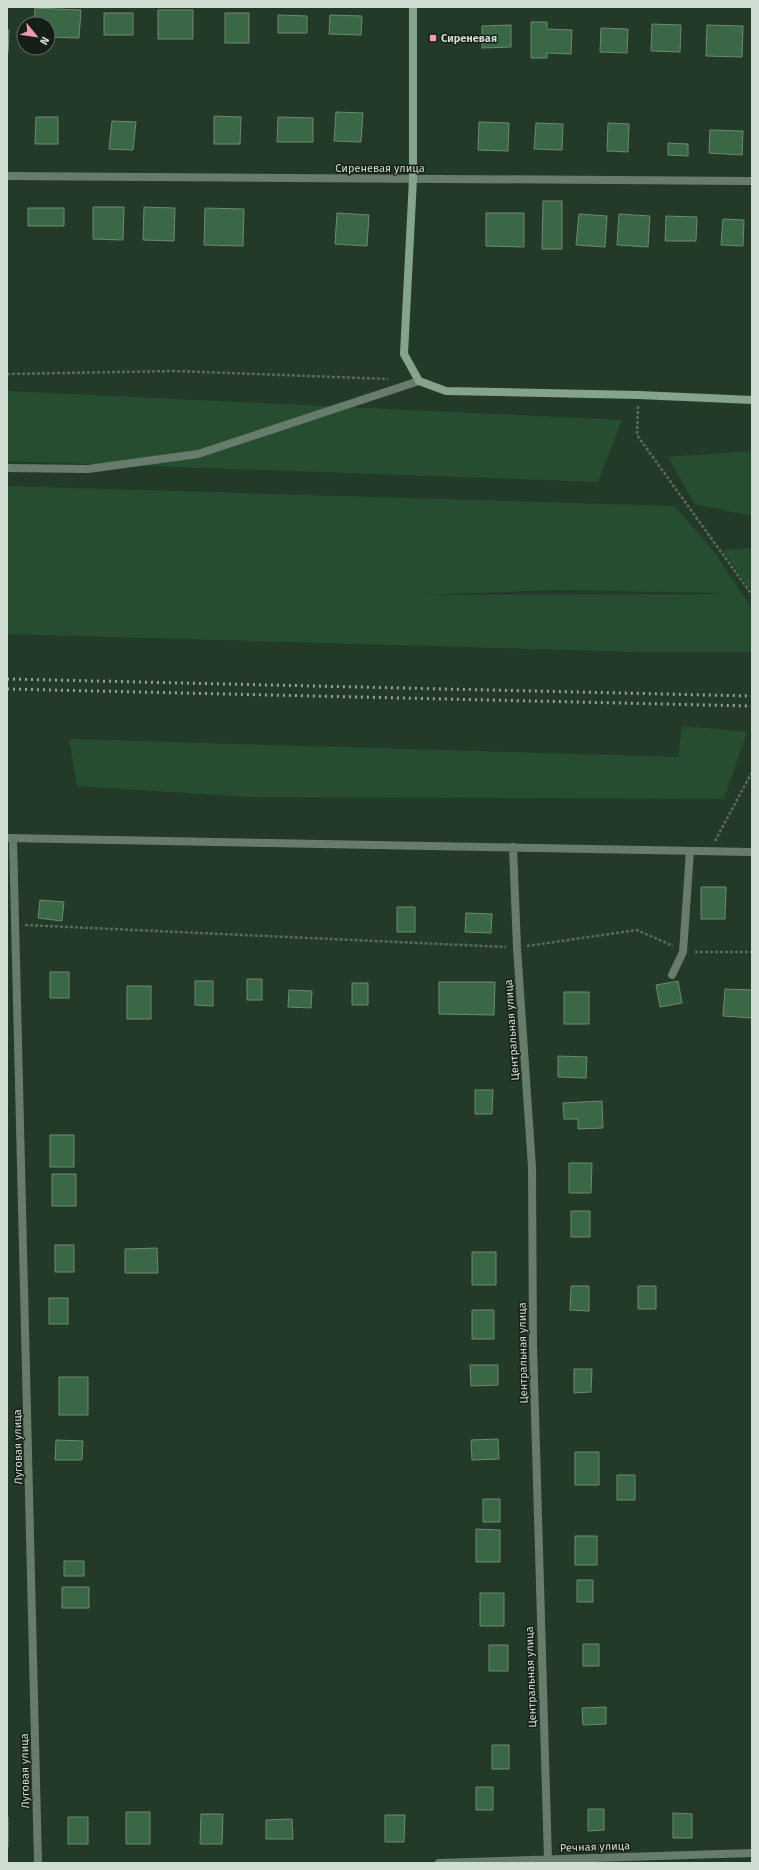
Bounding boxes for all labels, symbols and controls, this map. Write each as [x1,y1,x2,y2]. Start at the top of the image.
north arrow [16,16,56,56]
place label: Сиреневая [441,32,497,45]
marker: Сиреневая [428,33,438,43]
text: N [37,34,52,47]
street label: Сиреневая улица [335,162,425,175]
street label: Центральная улица [502,979,522,1081]
street label: Центральная улица [516,1302,530,1404]
street label: Луговая улица [11,1409,25,1485]
street label: Центральная улица [523,1626,539,1728]
street label: Луговая улица [18,1733,32,1809]
street label: Речная улица [560,1839,630,1855]

